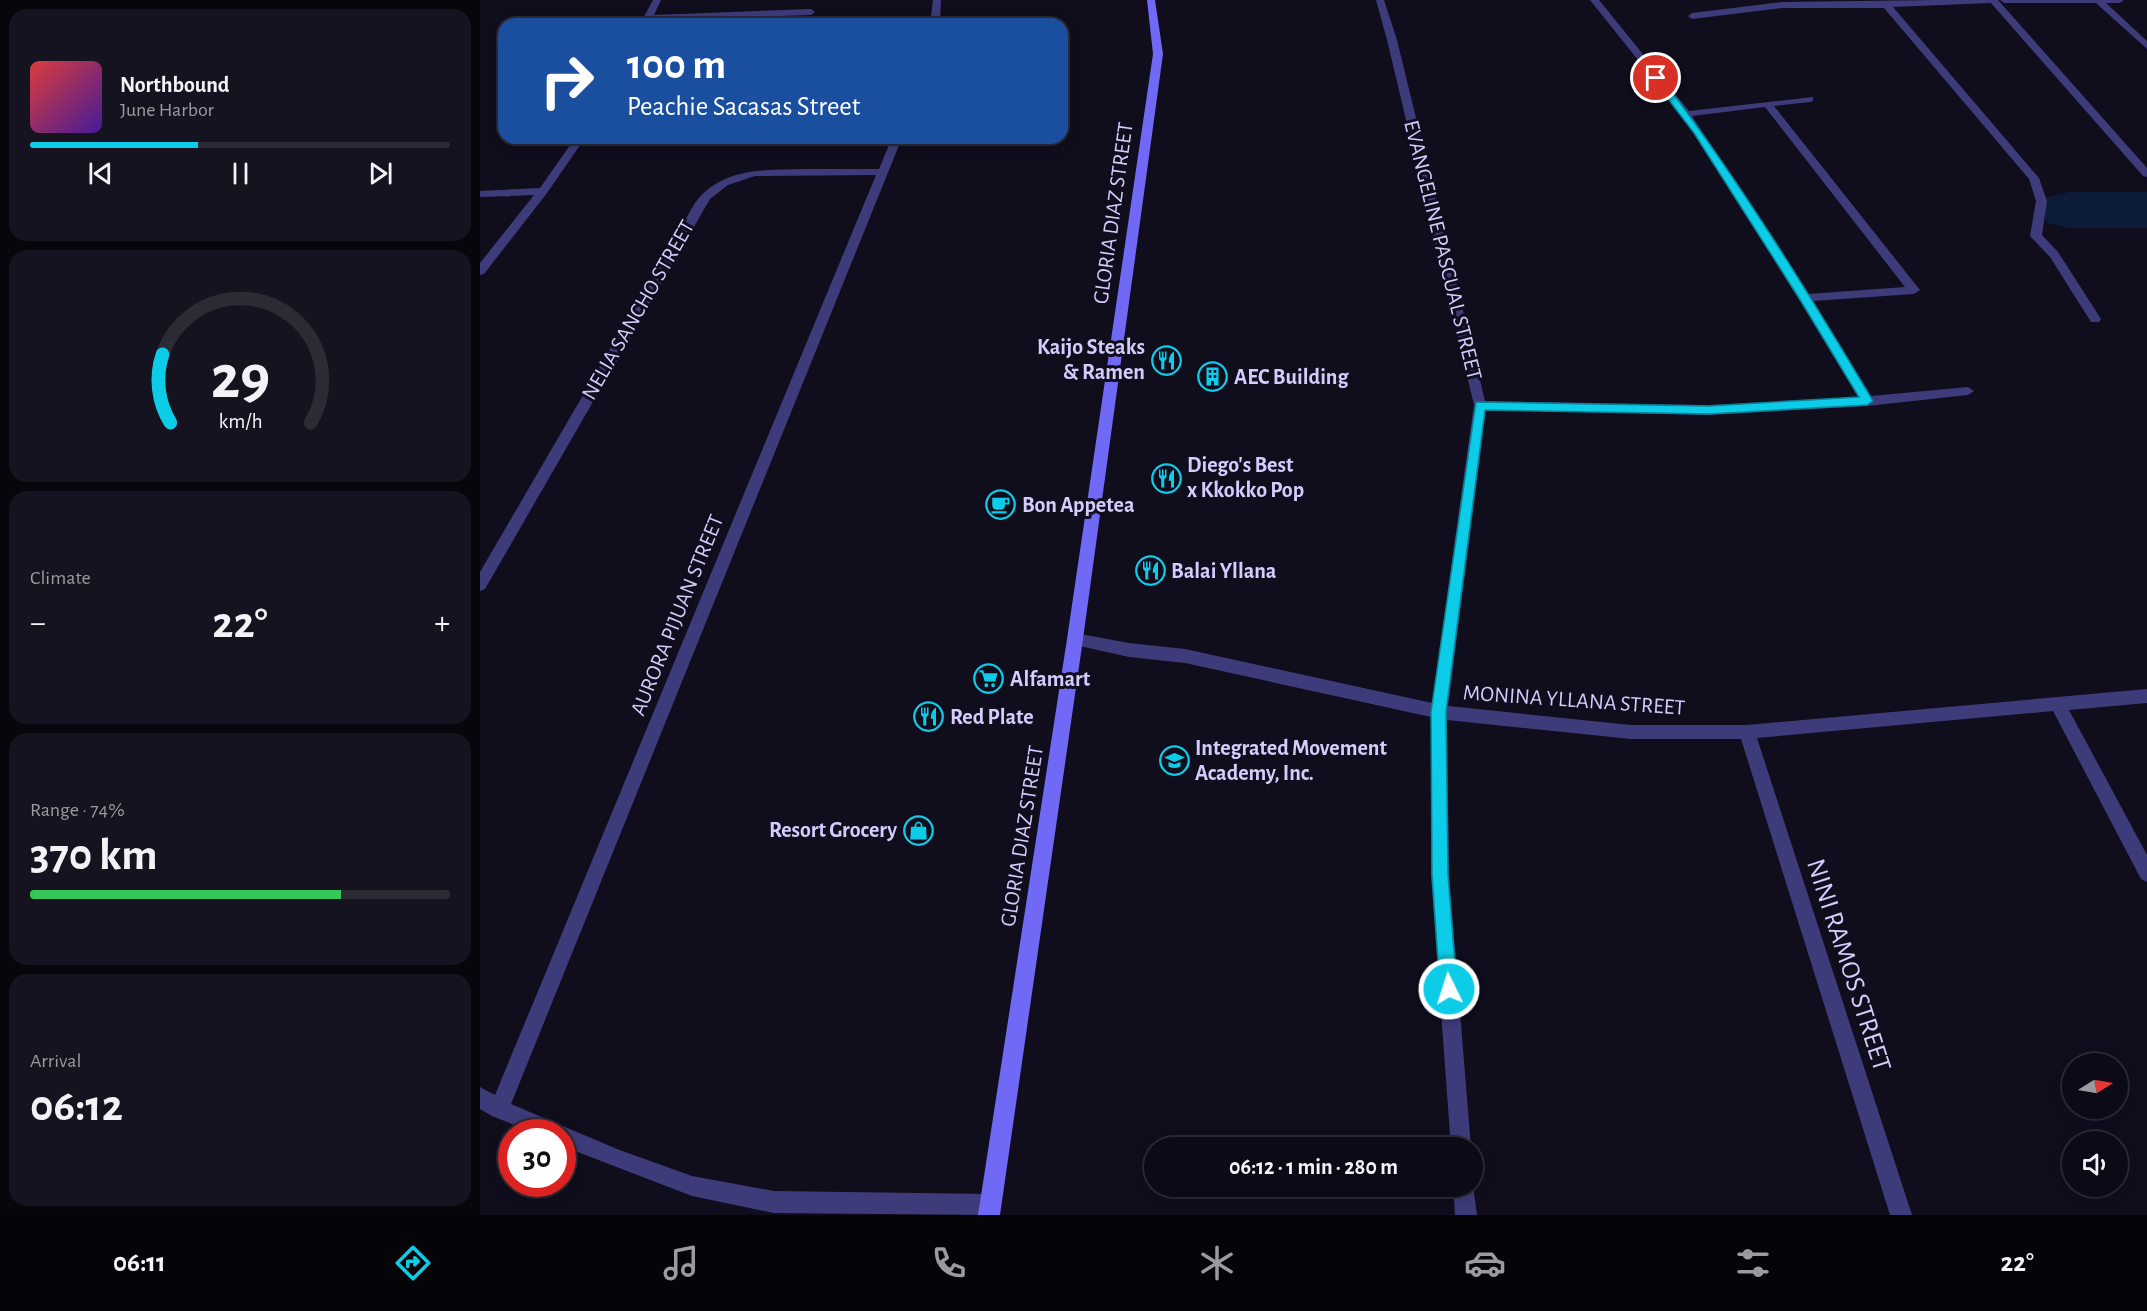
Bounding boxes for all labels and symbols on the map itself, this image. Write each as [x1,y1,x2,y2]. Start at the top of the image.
pin [1630,52,1681,103]
street label: EVANGELINE PASCUAL STREET [1400,118,1486,382]
street label: GLORIA DIAZ STREET [1089,121,1137,305]
street label: NELIA SANCHO STREET [578,216,699,404]
place label: Kaijo Steaks & Ramen [1037,336,1145,383]
restaurant icon: Kaijo Steaks & Ramen [1150,344,1182,376]
building icon: AEC Building [1197,361,1229,393]
place label: AEC Building [1234,366,1350,388]
place label: Diego's Best x Kkokko Pop [1187,454,1304,501]
restaurant icon: Diego's Best x Kkokko Pop [1150,462,1182,494]
cafe icon: Bon Appetea [985,489,1017,521]
place label: Bon Appetea [1022,494,1135,516]
street label: AURORA PIJUAN STREET [627,511,727,719]
restaurant icon: Balai Yllana [1134,555,1166,587]
place label: Balai Yllana [1171,560,1277,582]
supermarket icon: Alfamart [973,663,1005,695]
place label: Alfamart [1010,668,1091,690]
street label: MONINA YLLANA STREET [1462,681,1686,719]
restaurant icon: Red Plate [913,701,945,733]
place label: Red Plate [950,706,1034,728]
place label: Integrated Movement Academy, Inc. [1195,737,1387,785]
street label: GLORIA DIAZ STREET [997,744,1047,928]
school or university icon: Integrated Movement Academy, Inc. [1158,745,1190,777]
shop icon: Resort Grocery [902,814,934,846]
place label: Resort Grocery [769,819,897,842]
street label: NINI RAMOS STREET [1802,855,1896,1075]
position arrow [1417,957,1481,1021]
north arrow [2062,1053,2128,1119]
speed limit sign: 30 [498,1119,576,1197]

